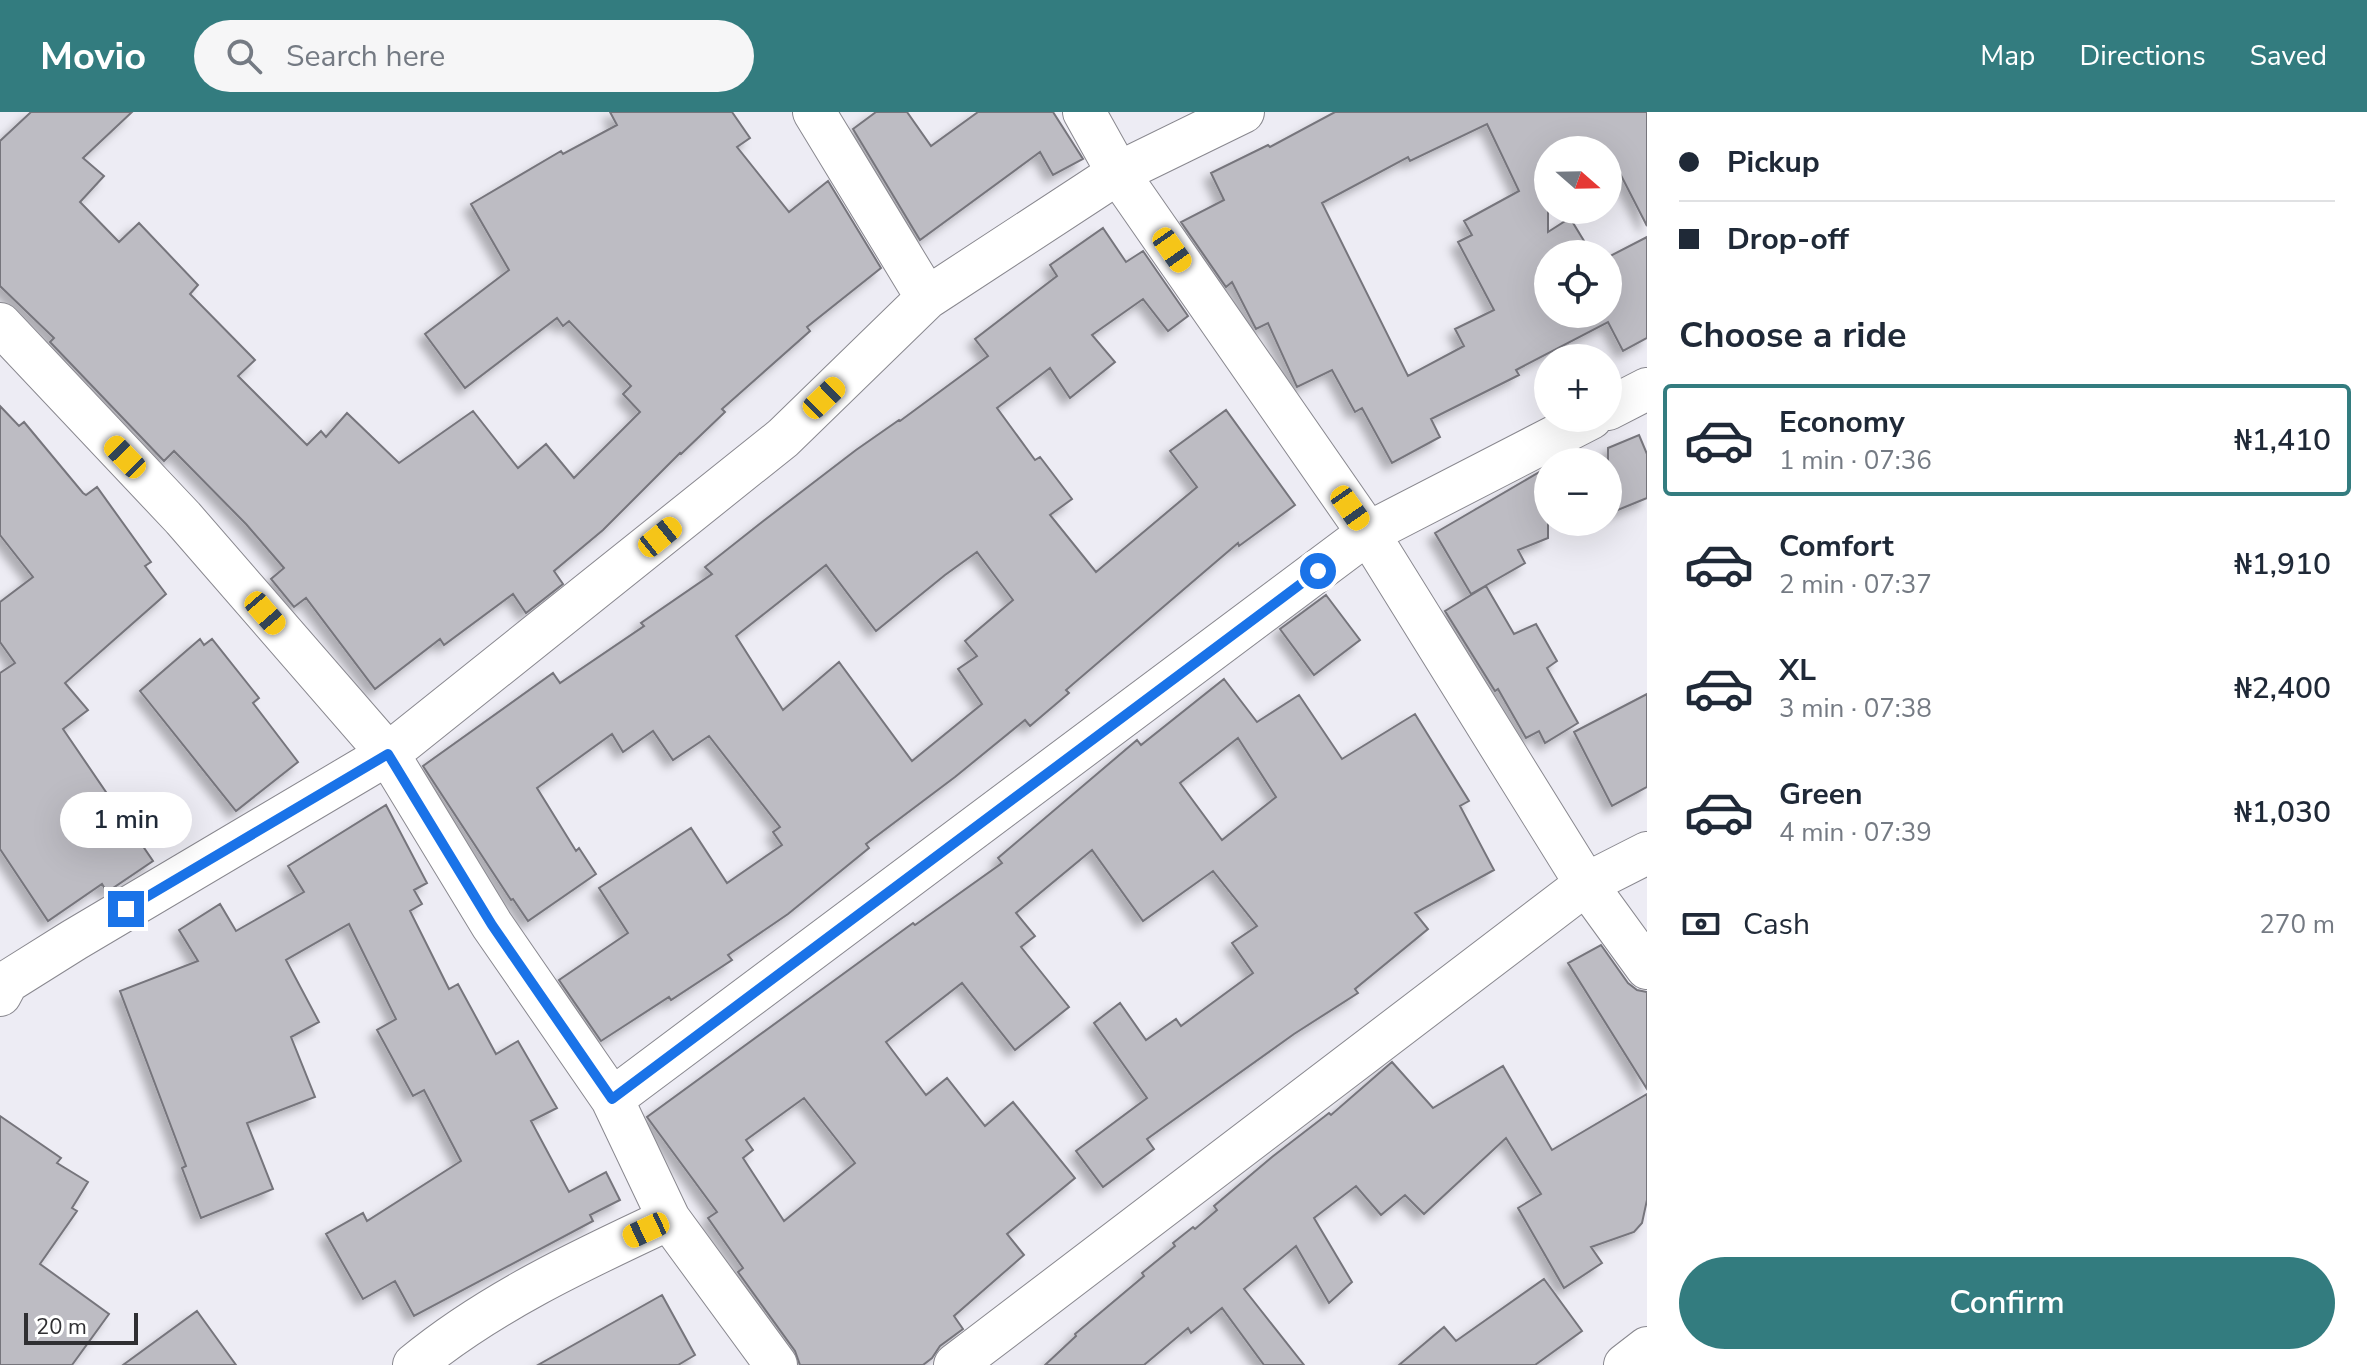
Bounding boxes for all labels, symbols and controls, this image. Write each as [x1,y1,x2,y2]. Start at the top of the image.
search box [194,20,754,92]
text: Movio [40,31,146,82]
icon: search [222,34,266,78]
text: Search here [286,36,445,77]
text: Map [1980,37,2035,75]
text: Directions [2079,37,2206,75]
text: Saved [2250,37,2327,75]
north arrow [1534,136,1622,224]
map controls [1534,136,1622,536]
text: Pickup [1727,142,1820,183]
text: Drop-off [1727,219,1849,260]
car [1148,223,1196,277]
button: locate [1534,240,1622,328]
text: Choose a ride [1679,311,1907,360]
button: + [1534,344,1622,432]
car [798,373,850,423]
text: Economy [1779,402,1905,443]
icon: car [1683,404,1755,476]
text: ₦1,410 [2234,420,2331,461]
car [100,431,150,483]
text: 1 min · 07:36 [1779,443,1932,478]
button: − [1534,448,1622,536]
car [1326,481,1374,535]
car [634,513,686,561]
text: Comfort [1779,526,1894,567]
icon: car [1683,528,1755,600]
text: ₦1,910 [2234,544,2331,585]
route start [1300,553,1336,589]
text: 2 min · 07:37 [1779,567,1932,602]
car [240,587,290,639]
text: XL [1779,650,1816,691]
icon: car [1683,652,1755,724]
text: ₦2,400 [2234,668,2331,709]
text: 3 min · 07:38 [1779,691,1932,726]
text: Green [1779,774,1863,815]
icon: car [1683,776,1755,848]
text: ₦1,030 [2234,792,2331,833]
callout: 1 min [60,793,192,849]
text: 1 min [93,802,159,837]
text: 4 min · 07:39 [1779,815,1932,850]
route end [108,891,144,927]
icon: cash [1679,902,1723,946]
text: Cash [1743,904,1810,945]
text: 270 m [2259,907,2335,942]
car [619,1209,673,1251]
button: Confirm [1679,1257,2335,1349]
scale bar [24,1309,138,1345]
text: 20 m [36,1312,87,1342]

